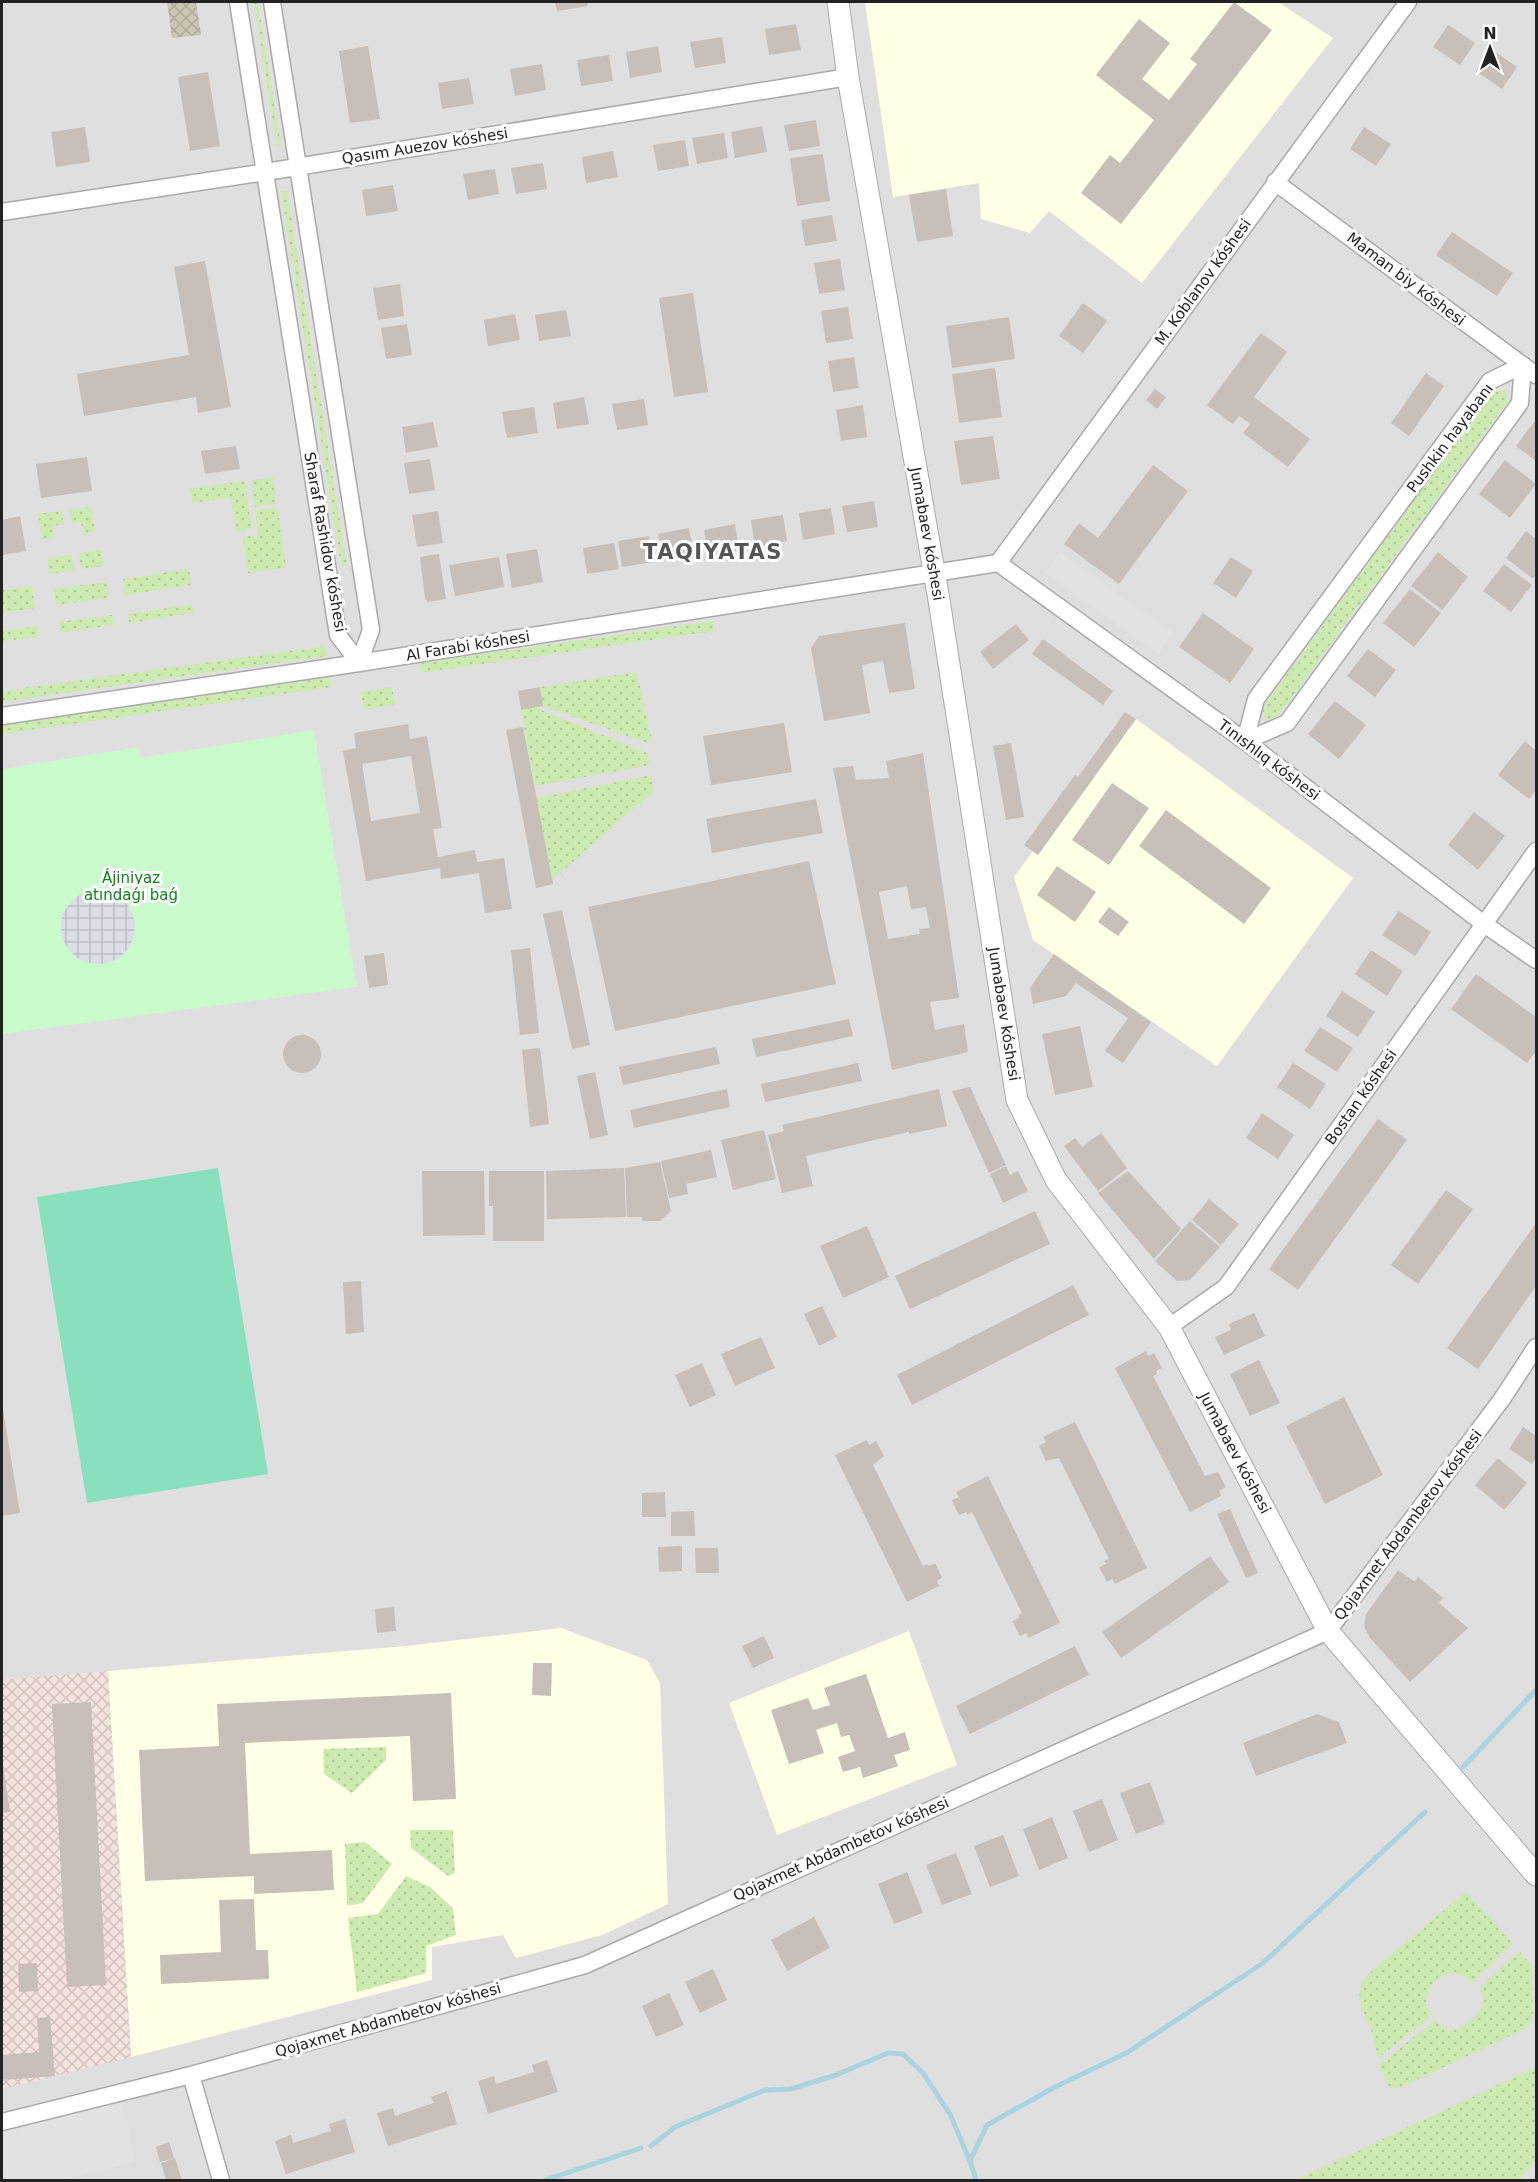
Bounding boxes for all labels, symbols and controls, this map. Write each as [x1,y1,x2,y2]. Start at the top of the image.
north arrow [1460,18,1520,78]
text: N [1483,24,1497,43]
street label: Qasım Auezov kóshesi [341,124,509,168]
street label: M. Koblanov kóshesi [1151,215,1255,349]
street label: Maman biy kóshesi [1343,229,1469,329]
street label: Pushkin hayabanı [1403,380,1497,496]
street label: Sharaf Rashidov kóshesi [300,451,350,633]
street label: Jumabaev kóshesi [906,465,948,602]
district label: TAQIYATAS [643,540,783,564]
street label: Al Farabi kóshesi [405,627,531,665]
street label: Tınıshlıq kóshesi [1214,715,1323,804]
park label: Ájiniyaz atındaǵı baǵ [84,868,178,904]
street label: Jumabaev kóshesi [984,945,1023,1082]
street label: Bostan kóshesi [1321,1046,1401,1148]
street label: Jumabaev kóshesi [1195,1388,1275,1517]
street label: Qojaxmet Abdambetov kóshesi [1330,1426,1486,1624]
street label: Qojaxmet Abdambetov kóshesi [730,1793,952,1905]
street label: Qojaxmet Abdambetov kóshesi [273,1979,503,2061]

